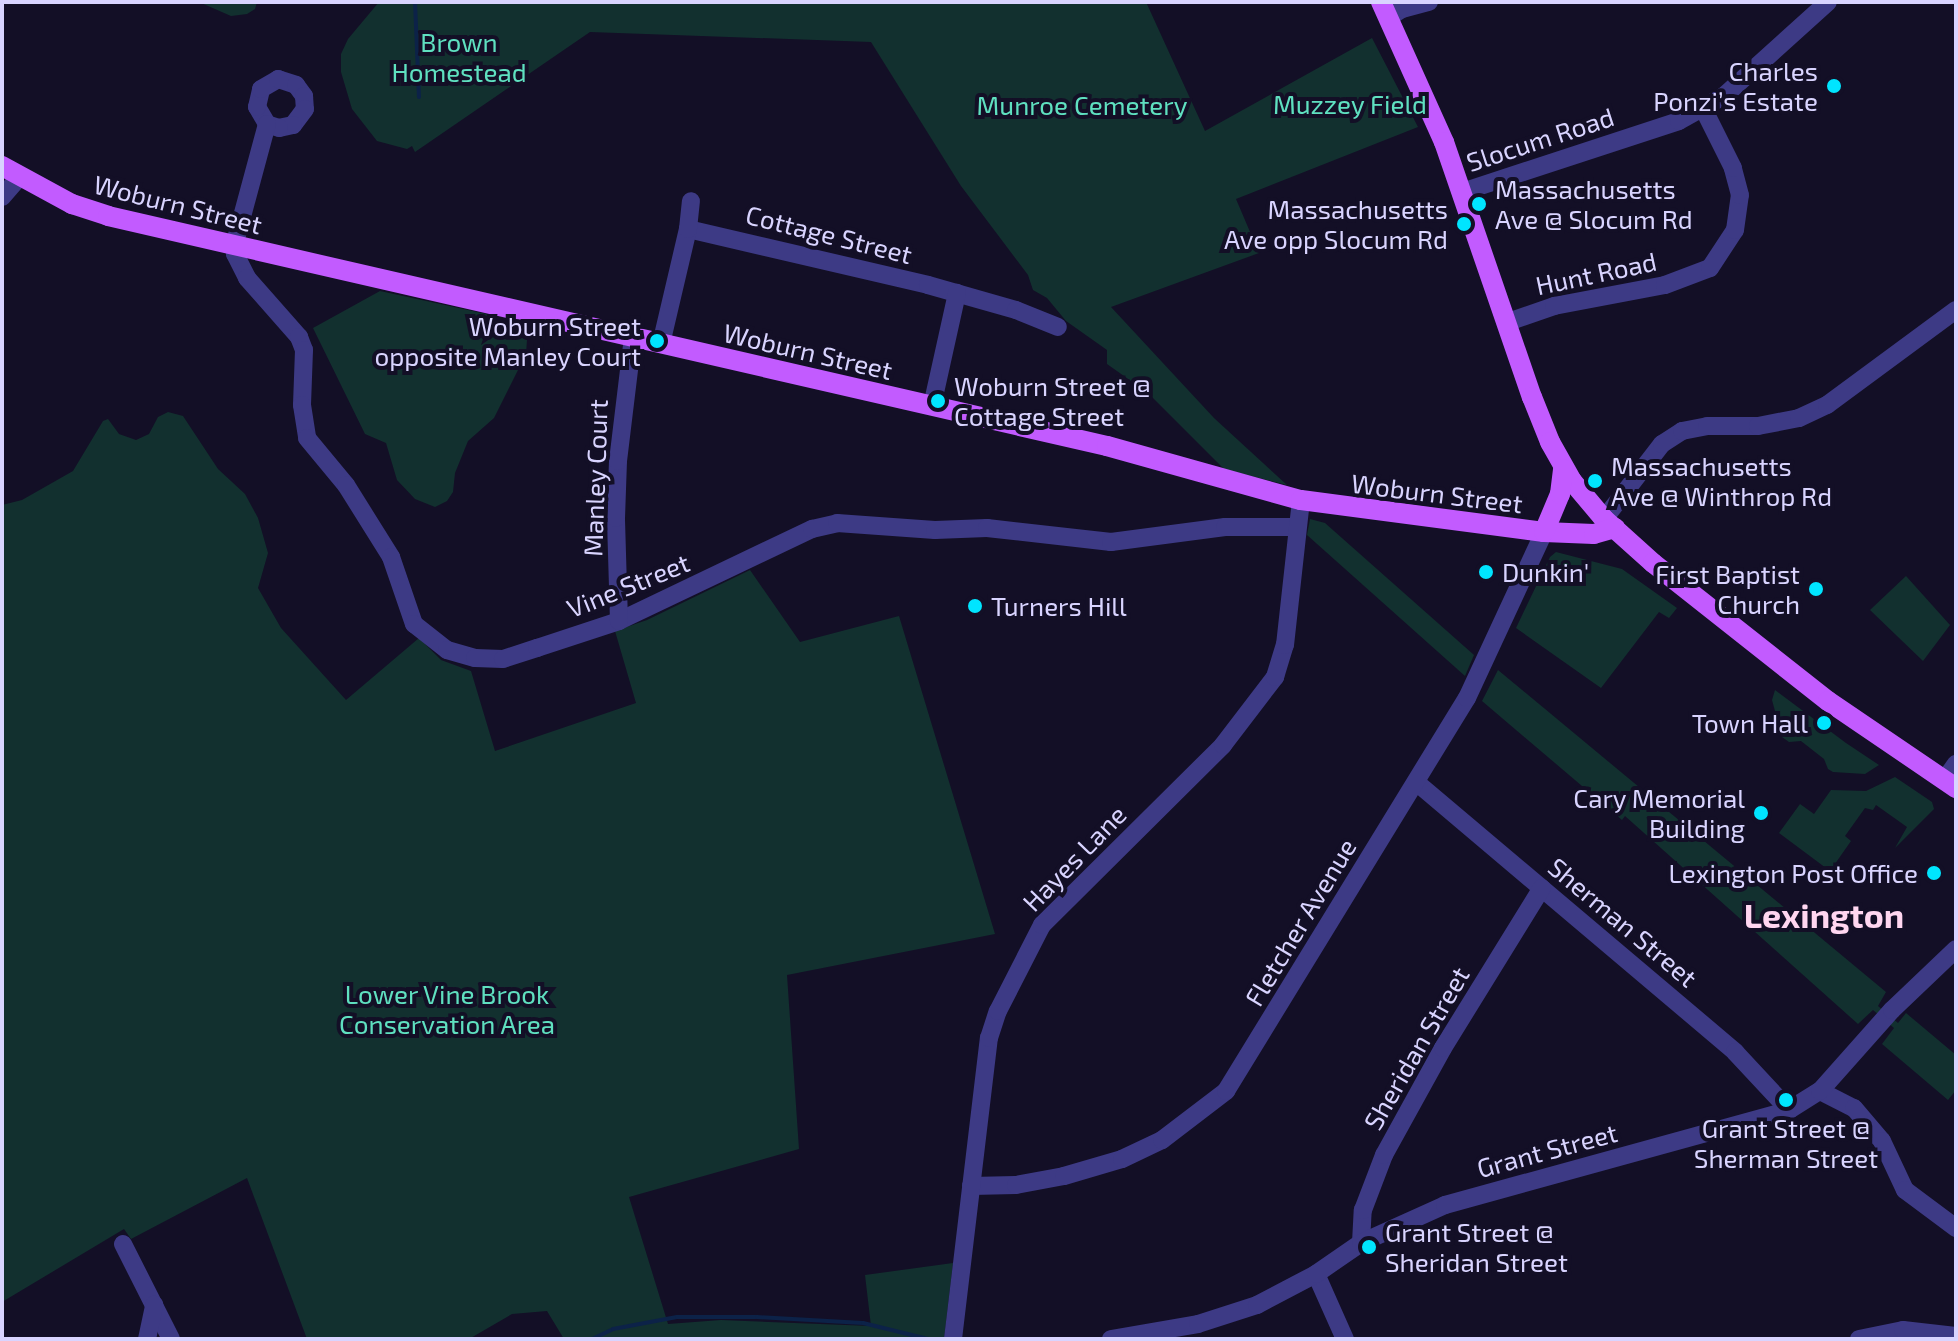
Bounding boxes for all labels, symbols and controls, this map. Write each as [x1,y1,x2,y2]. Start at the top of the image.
park label: Brown Homestead [391,26,527,88]
place label: Charles Ponzi’s Estate [1653,55,1818,116]
marker: Charles Ponzi’s Estate [1825,77,1843,95]
park label: Muzzey Field [1273,88,1427,120]
park label: Munroe Cemetery [977,89,1187,121]
street label: Slocum Road [1462,101,1618,177]
street label: Woburn Street [91,168,265,240]
place label: Massachusetts Ave @ Slocum Rd [1495,173,1693,234]
place label: Massachusetts Ave opp Slocum Rd [1224,193,1448,254]
marker: Massachusetts Ave @ Slocum Rd [1470,195,1488,213]
street label: Cottage Street [743,198,915,270]
marker: Massachusetts Ave opp Slocum Rd [1455,215,1473,233]
street label: Hunt Road [1533,245,1659,301]
place label: Woburn Street opposite Manley Court [374,310,641,372]
street label: Woburn Street [721,316,895,386]
marker: Woburn Street opposite Manley Court [648,332,666,350]
place label: Woburn Street @ Cottage Street [954,370,1151,432]
marker: Woburn Street @ Cottage Street [929,392,947,410]
street label: Manley Court [577,398,613,558]
place label: Massachusetts Ave @ Winthrop Rd [1611,450,1832,512]
street label: Woburn Street [1350,467,1524,519]
marker: Massachusetts Ave @ Winthrop Rd [1586,472,1604,490]
street label: Vine Street [562,546,694,624]
place label: Dunkin' [1502,556,1589,588]
place label: First Baptist Church [1655,558,1800,620]
marker: Dunkin' [1477,563,1495,581]
marker: First Baptist Church [1807,580,1825,598]
place label: Turners Hill [991,590,1127,622]
marker: Turners Hill [966,597,984,615]
place label: Town Hall [1692,707,1808,739]
marker: Town Hall [1815,714,1833,732]
place label: Cary Memorial Building [1573,782,1745,844]
street label: Hayes Lane [1016,799,1132,917]
marker: Cary Memorial Building [1752,804,1770,822]
street label: Fletcher Avenue [1238,832,1362,1012]
street label: Sherman Street [1542,851,1704,993]
place label: Lexington Post Office [1669,857,1918,889]
marker: Lexington Post Office [1925,864,1943,882]
district label: Lexington [1744,895,1904,935]
street label: Sheridan Street [1357,961,1475,1135]
park label: Lower Vine Brook Conservation Area [339,978,555,1040]
marker: Grant Street @ Sherman Street [1777,1091,1795,1109]
place label: Grant Street @ Sherman Street [1694,1112,1878,1174]
street label: Grant Street [1473,1116,1621,1184]
place label: Grant Street @ Sheridan Street [1385,1216,1568,1278]
marker: Grant Street @ Sheridan Street [1360,1238,1378,1256]

